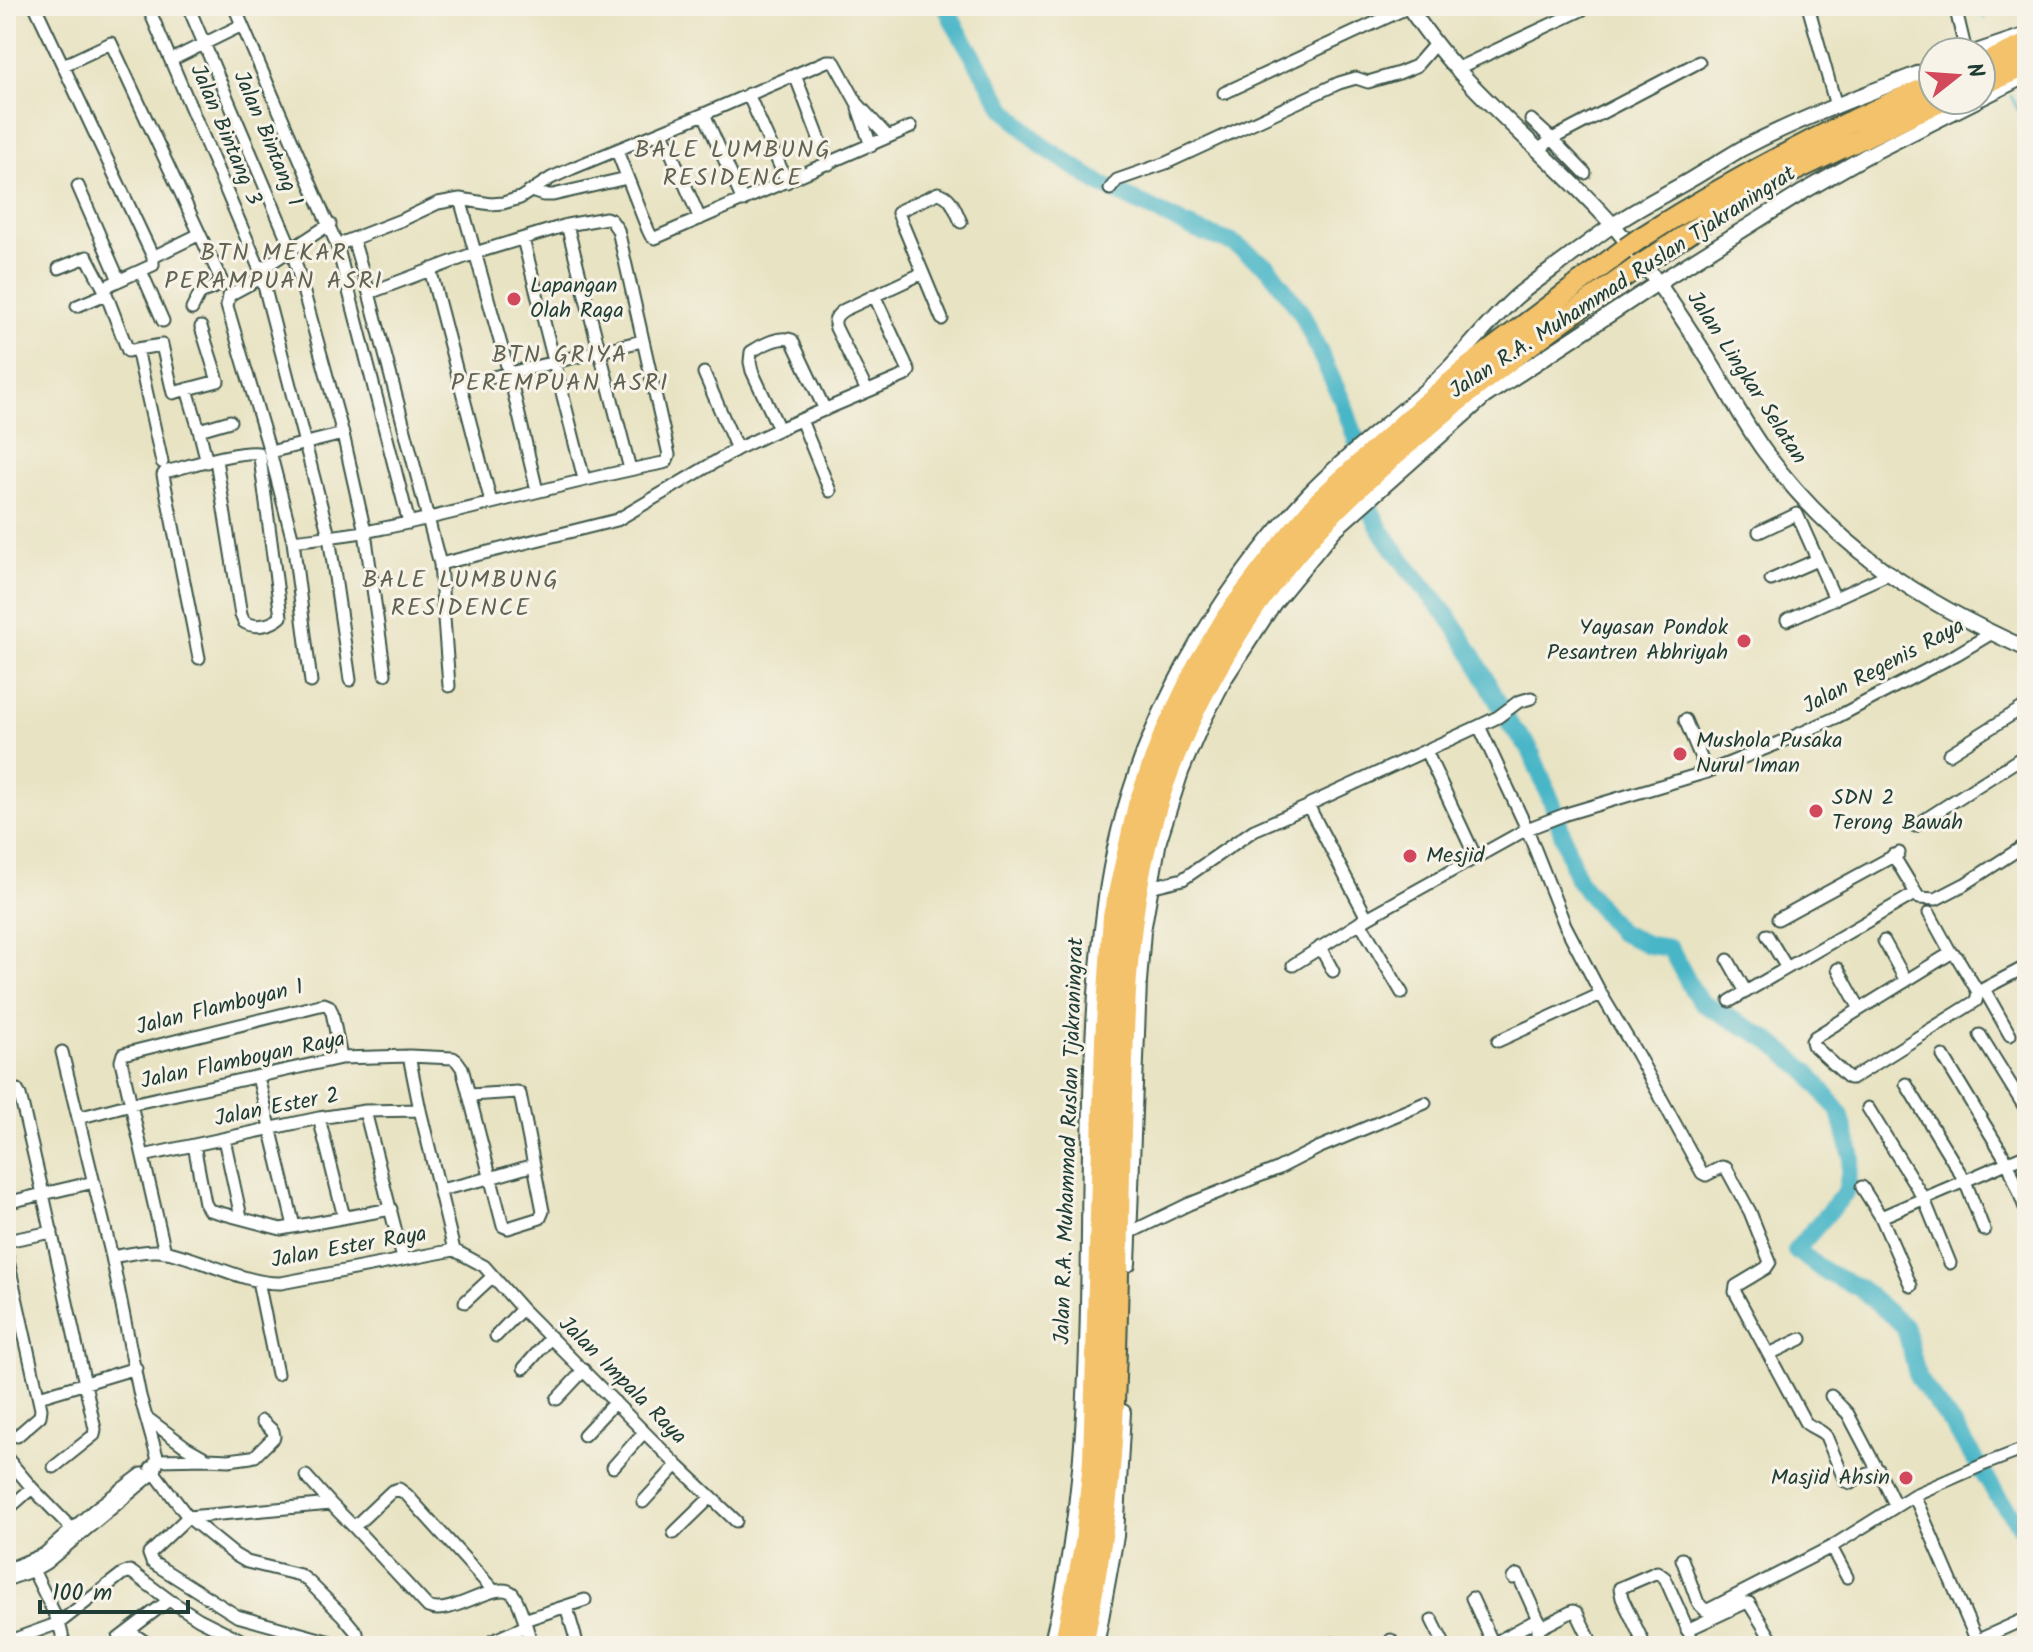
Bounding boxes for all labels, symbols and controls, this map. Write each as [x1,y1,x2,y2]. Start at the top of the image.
north arrow [1917,36,1997,116]
street label: Jalan Bintang 3 [180,59,270,211]
text: N [1955,59,1993,83]
street label: Jalan Bintang 1 [223,66,311,212]
district label: BALE LUMBUNG RESIDENCE [634,131,832,198]
street label: Jalan R.A. Muhammad Ruslan Tjakraningrat [1443,157,1804,409]
district label: BTN MEKAR PERAMPUAN ASRI [164,234,384,301]
place label: Lapangan Olah Raga [530,269,624,329]
street label: Jalan Lingkar Selatan [1677,284,1815,472]
marker: Lapangan Olah Raga [505,290,523,308]
district label: BTN GRIYA PEREMPUAN ASRI [451,336,669,403]
district label: BALE LUMBUNG RESIDENCE [362,561,560,628]
street label: Jalan Regenis Raya [1797,610,1971,724]
place label: Yayasan Pondok Pesantren Abhriyah [1547,611,1729,671]
marker: Yayasan Pondok Pesantren Abhriyah [1735,632,1753,650]
place label: Mushola Pusaka Nurul Iman [1696,724,1842,784]
marker: Mushola Pusaka Nurul Iman [1671,745,1689,763]
place label: SDN 2 Terong Bawah [1832,781,1963,841]
marker: SDN 2 Terong Bawah [1807,802,1825,820]
place label: Mesjid [1426,839,1485,874]
marker: Mesjid [1401,847,1419,865]
street label: Jalan R.A. Muhammad Ruslan Tjakraningrat [1045,936,1095,1345]
street label: Jalan Flamboyan 1 [133,970,307,1046]
street label: Jalan Flamboyan Raya [138,1022,348,1100]
street label: Jalan Ester 2 [212,1079,342,1137]
street label: Jalan Ester Raya [268,1217,430,1279]
street label: Jalan Impala Raya [549,1308,695,1454]
place label: Masjid Ahsin [1771,1461,1890,1496]
marker: Masjid Ahsin [1897,1469,1915,1487]
scale bar [40,1564,188,1614]
text: 100 m [52,1574,112,1613]

